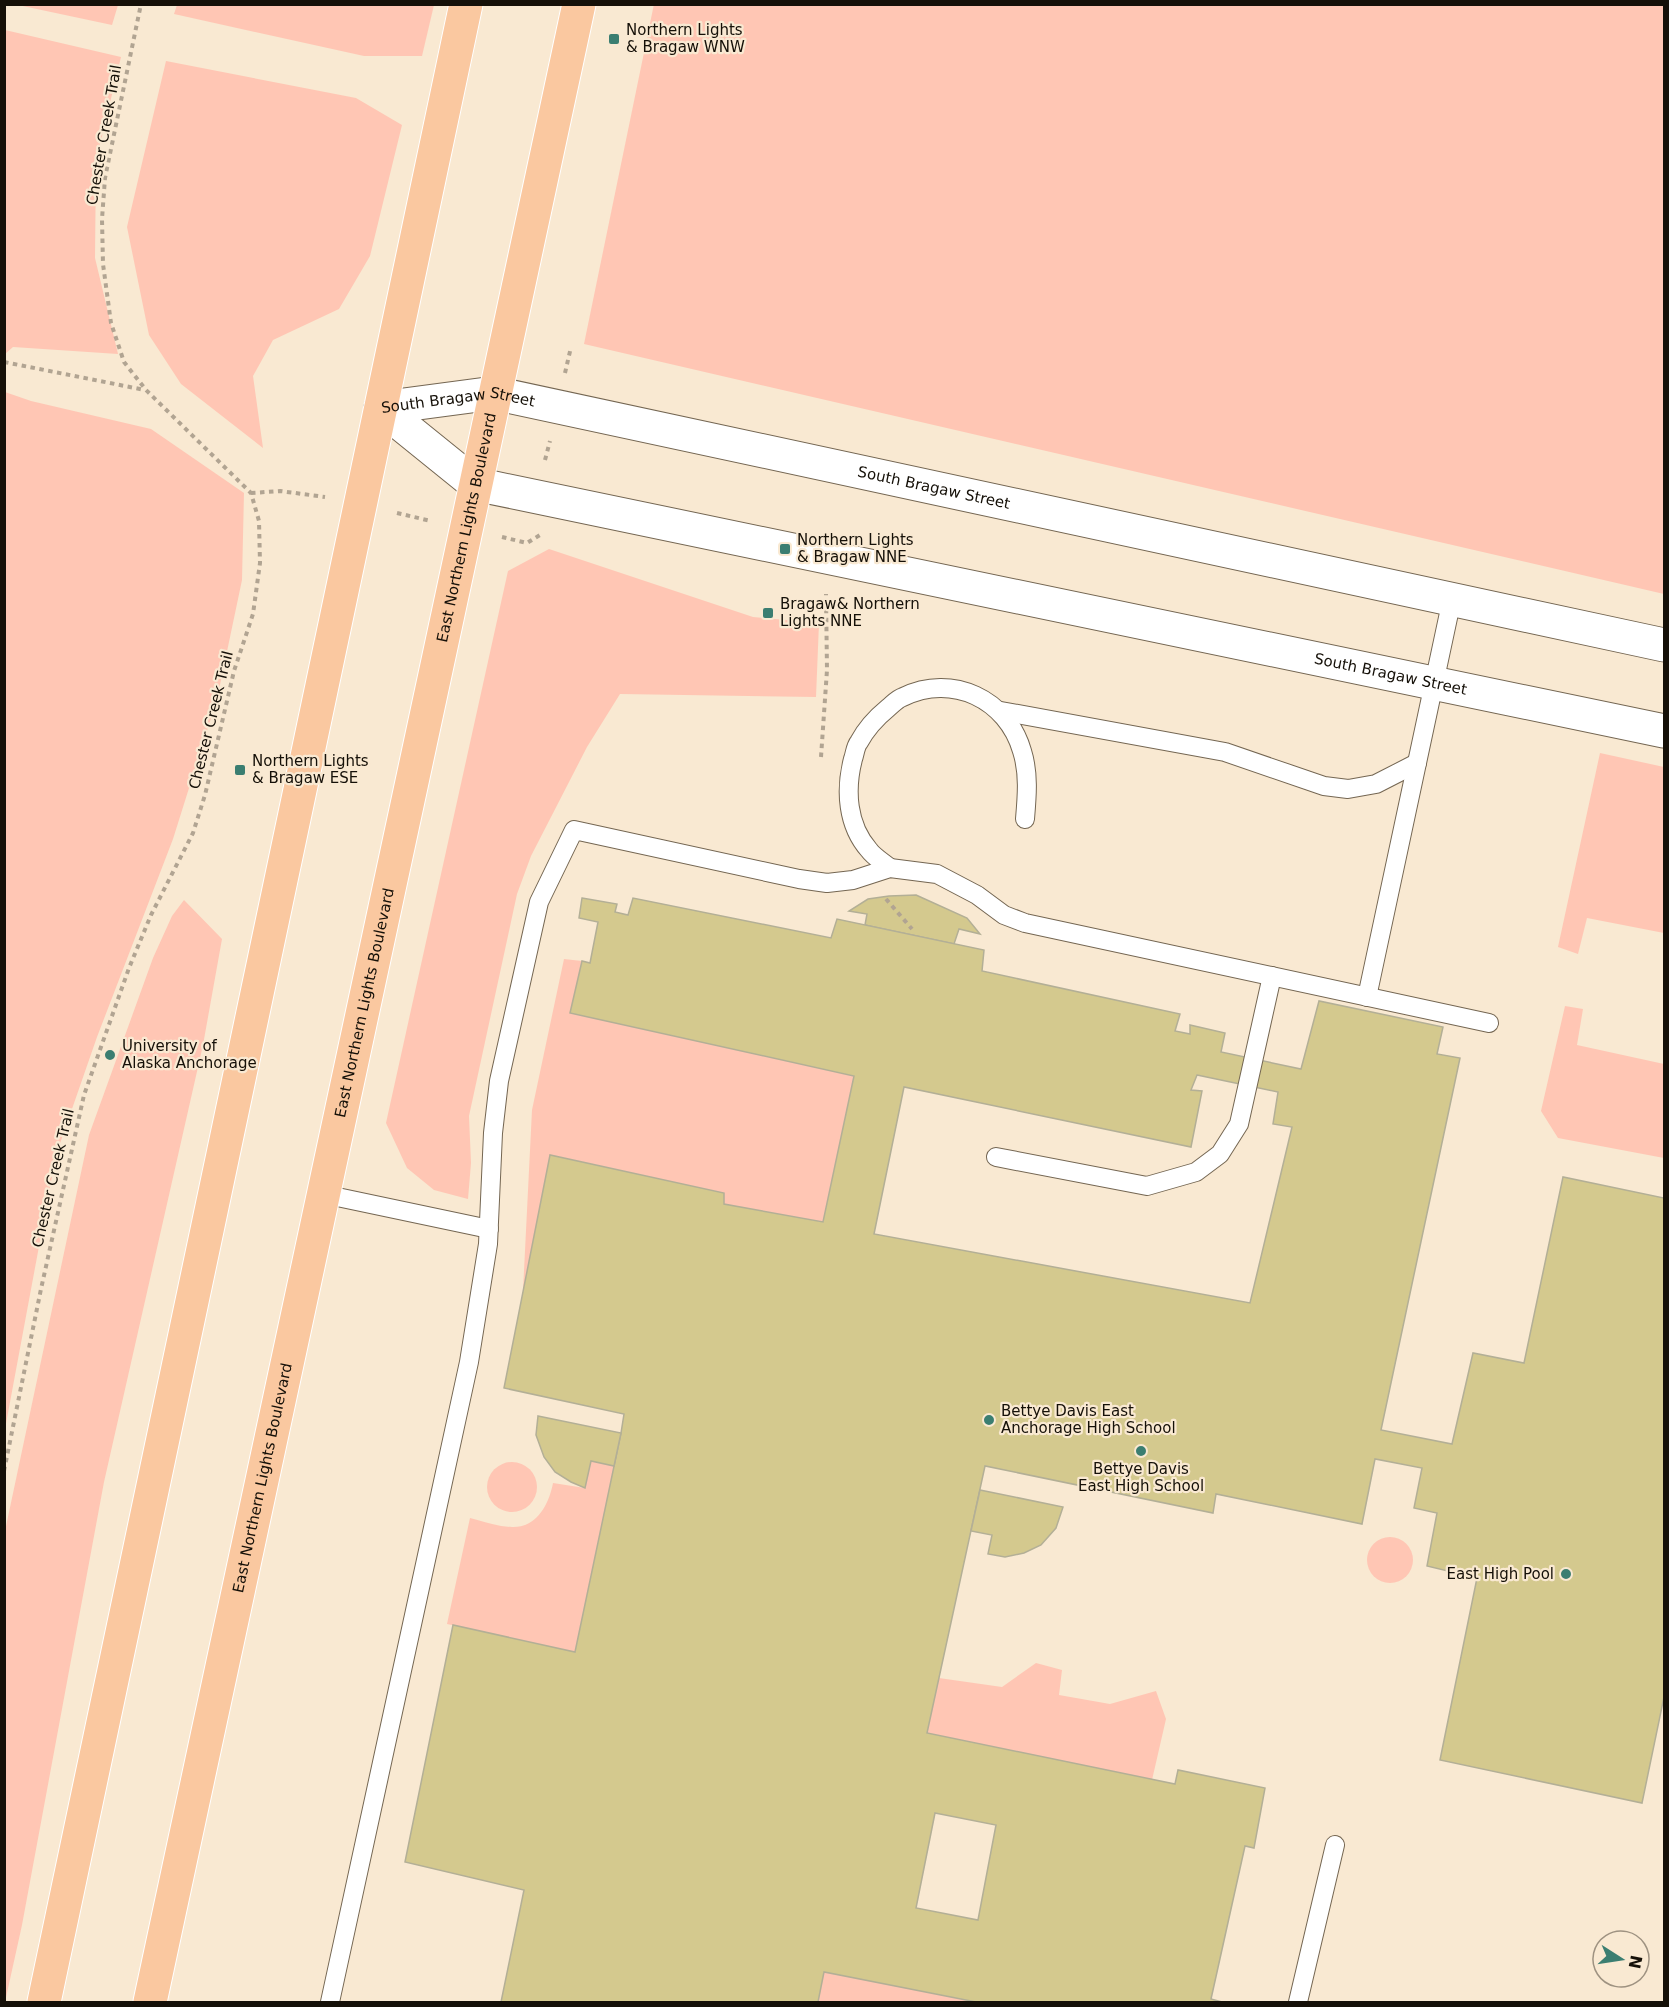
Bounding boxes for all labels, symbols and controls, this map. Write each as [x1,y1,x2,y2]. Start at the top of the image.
place label: Northern Lights & Bragaw WNW [626,21,745,56]
marker: Northern Lights & Bragaw WNW [607,32,621,46]
street label: Chester Creek Trail [83,64,125,206]
street label: South Bragaw Street [380,383,537,417]
street label: East Northern Lights Boulevard [433,411,500,644]
street label: South Bragaw Street [856,463,1012,513]
place label: Northern Lights & Bragaw NNE [797,531,914,566]
marker: Northern Lights & Bragaw NNE [778,542,792,556]
place label: Bragaw& Northern Lights NNE [780,595,920,630]
marker: Bragaw& Northern Lights NNE [761,606,775,620]
street label: Chester Creek Trail [185,649,237,791]
street label: South Bragaw Street [1313,650,1469,699]
place label: Northern Lights & Bragaw ESE [252,752,369,787]
marker: Northern Lights & Bragaw ESE [233,763,247,777]
street label: East Northern Lights Boulevard [331,886,398,1119]
place label: University of Alaska Anchorage [122,1037,257,1072]
marker: University of Alaska Anchorage [103,1048,117,1062]
street label: Chester Creek Trail [28,1107,78,1249]
street label: East Northern Lights Boulevard [229,1361,296,1595]
place label: Bettye Davis East Anchorage High School [1001,1402,1176,1437]
marker: Bettye Davis East Anchorage High School [982,1413,996,1427]
marker: Bettye Davis East High School [1134,1444,1148,1458]
place label: Bettye Davis East High School [1078,1460,1204,1495]
place label: East High Pool [1447,1565,1554,1583]
marker: East High Pool [1559,1567,1573,1581]
north arrow [1591,1929,1651,1989]
text: N [1624,1953,1646,1971]

